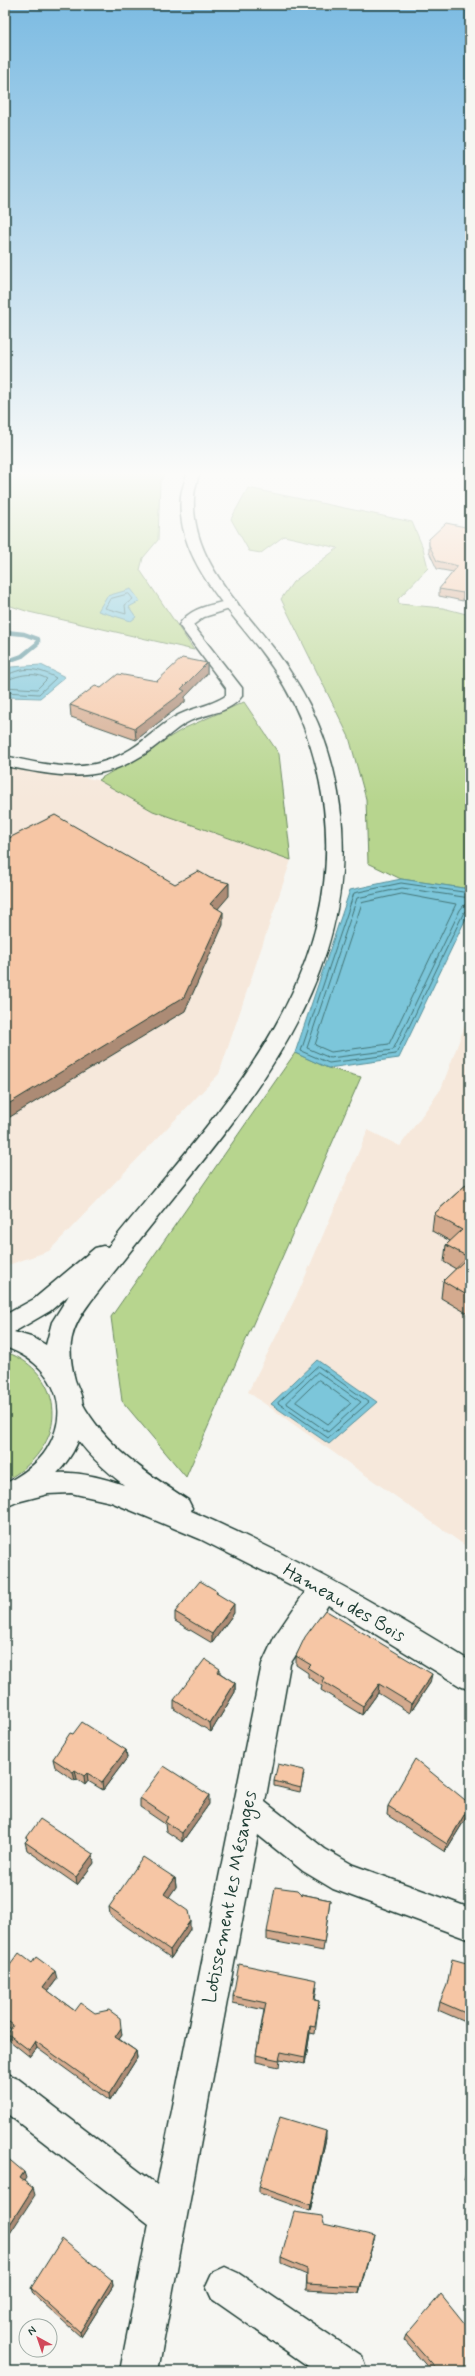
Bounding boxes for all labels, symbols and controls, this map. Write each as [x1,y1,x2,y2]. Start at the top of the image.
street label: Hameau des Bois [278,1558,410,1648]
street label: Lotissement les Mésanges [197,1788,265,2006]
north arrow [18,2318,58,2358]
text: N [25,2323,40,2339]

